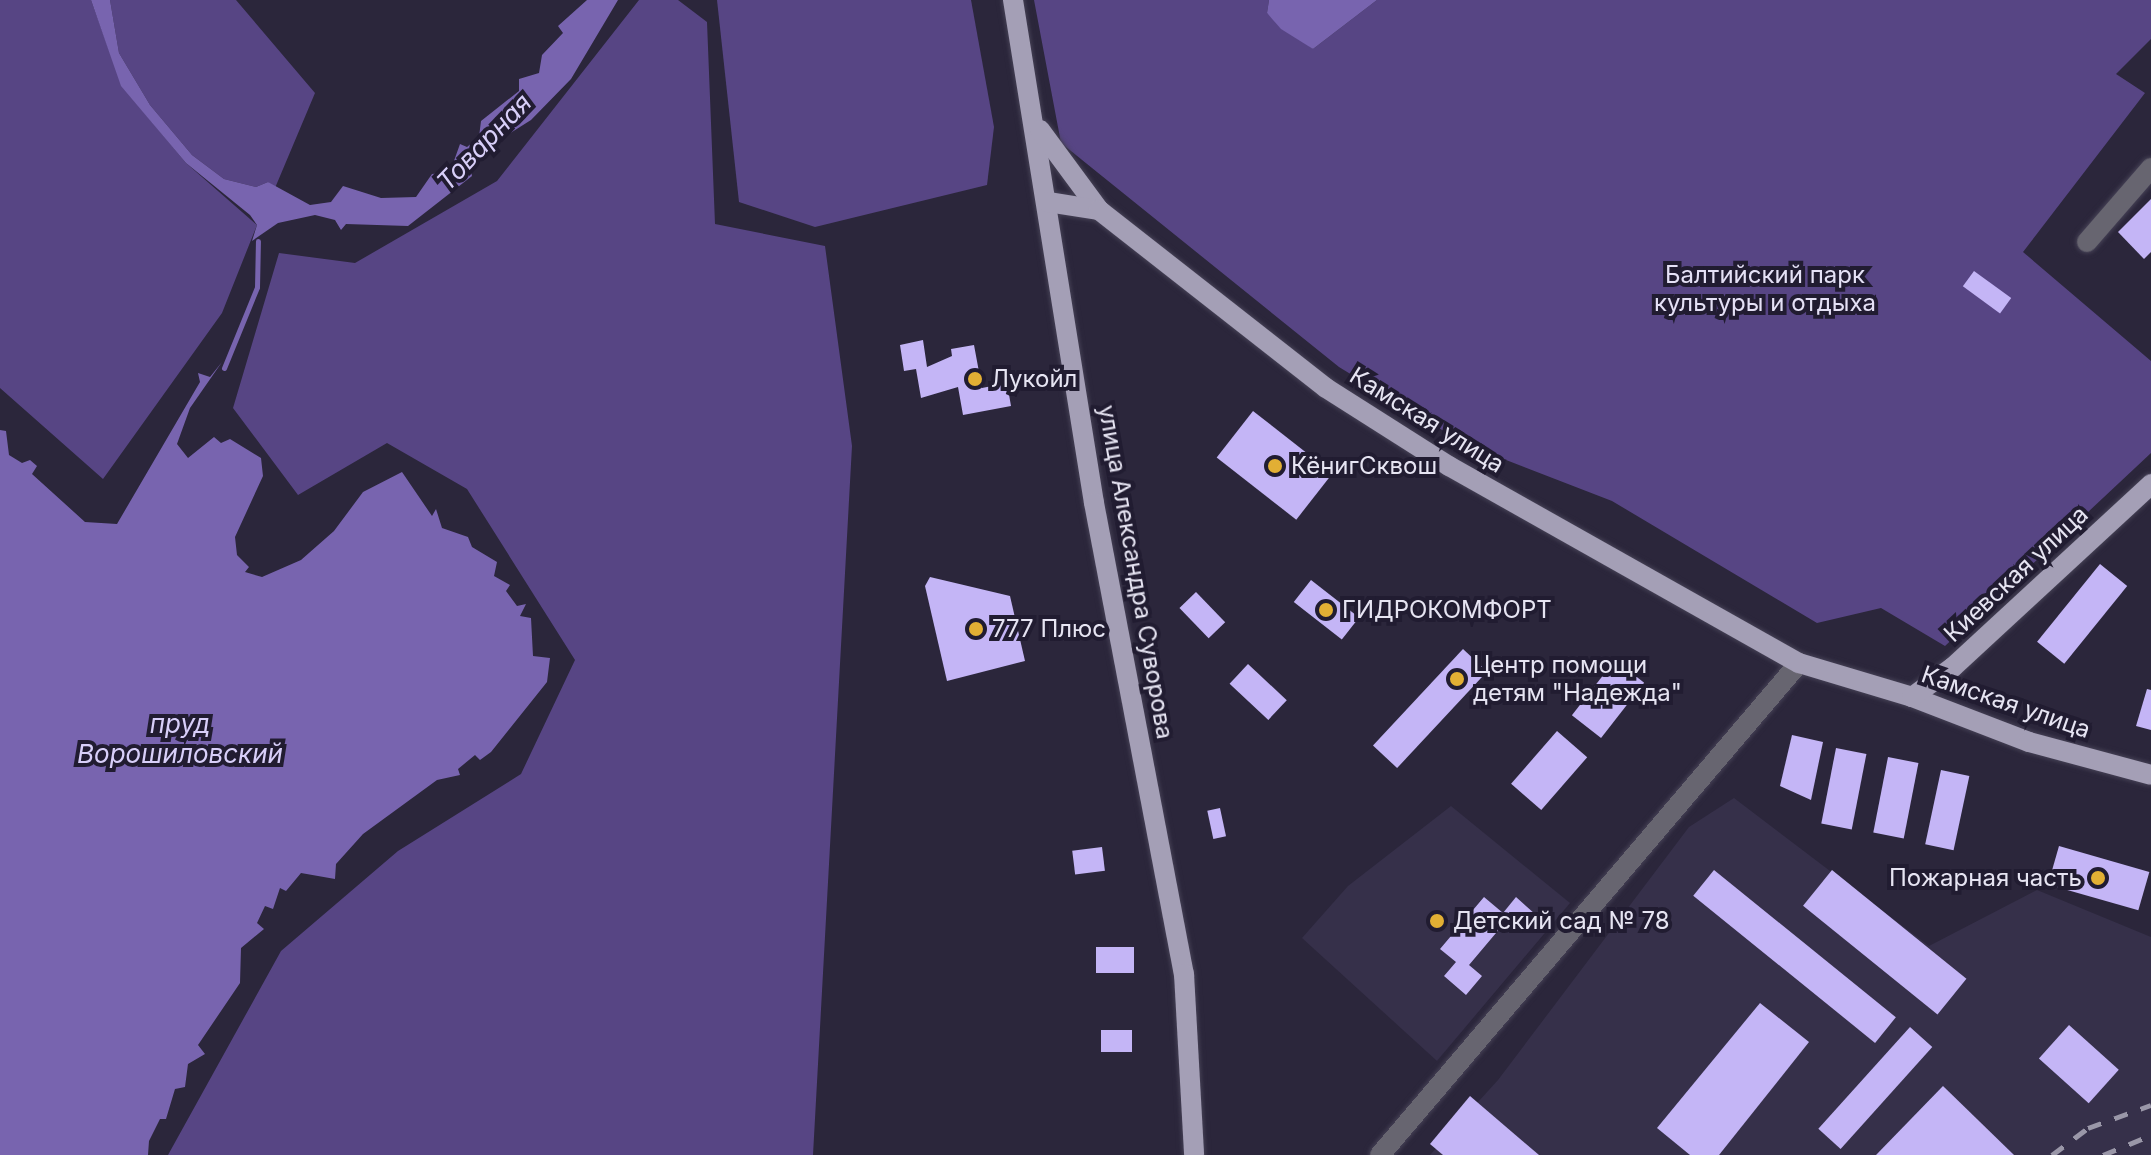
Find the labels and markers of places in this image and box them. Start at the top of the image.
place label: Лукойл [991,365,1077,393]
marker: Лукойл [966,370,984,388]
place label: КёнигСквош [1291,452,1437,480]
marker: КёнигСквош [1266,457,1284,475]
place label: ГИДРОКОМФОРТ [1342,596,1552,624]
marker: ГИДРОКОМФОРТ [1317,601,1335,619]
place label: 777 Плюс [992,615,1106,643]
marker: 777 Плюс [967,620,985,638]
place label: Центр помощи детям "Надежда" [1473,651,1682,707]
marker: Центр помощи детям "Надежда" [1448,670,1466,688]
place label: Пожарная часть [1889,864,2082,892]
marker: Пожарная часть [2089,869,2107,887]
place label: Детский сад № 78 [1453,907,1670,935]
marker: Детский сад № 78 [1428,912,1446,930]

